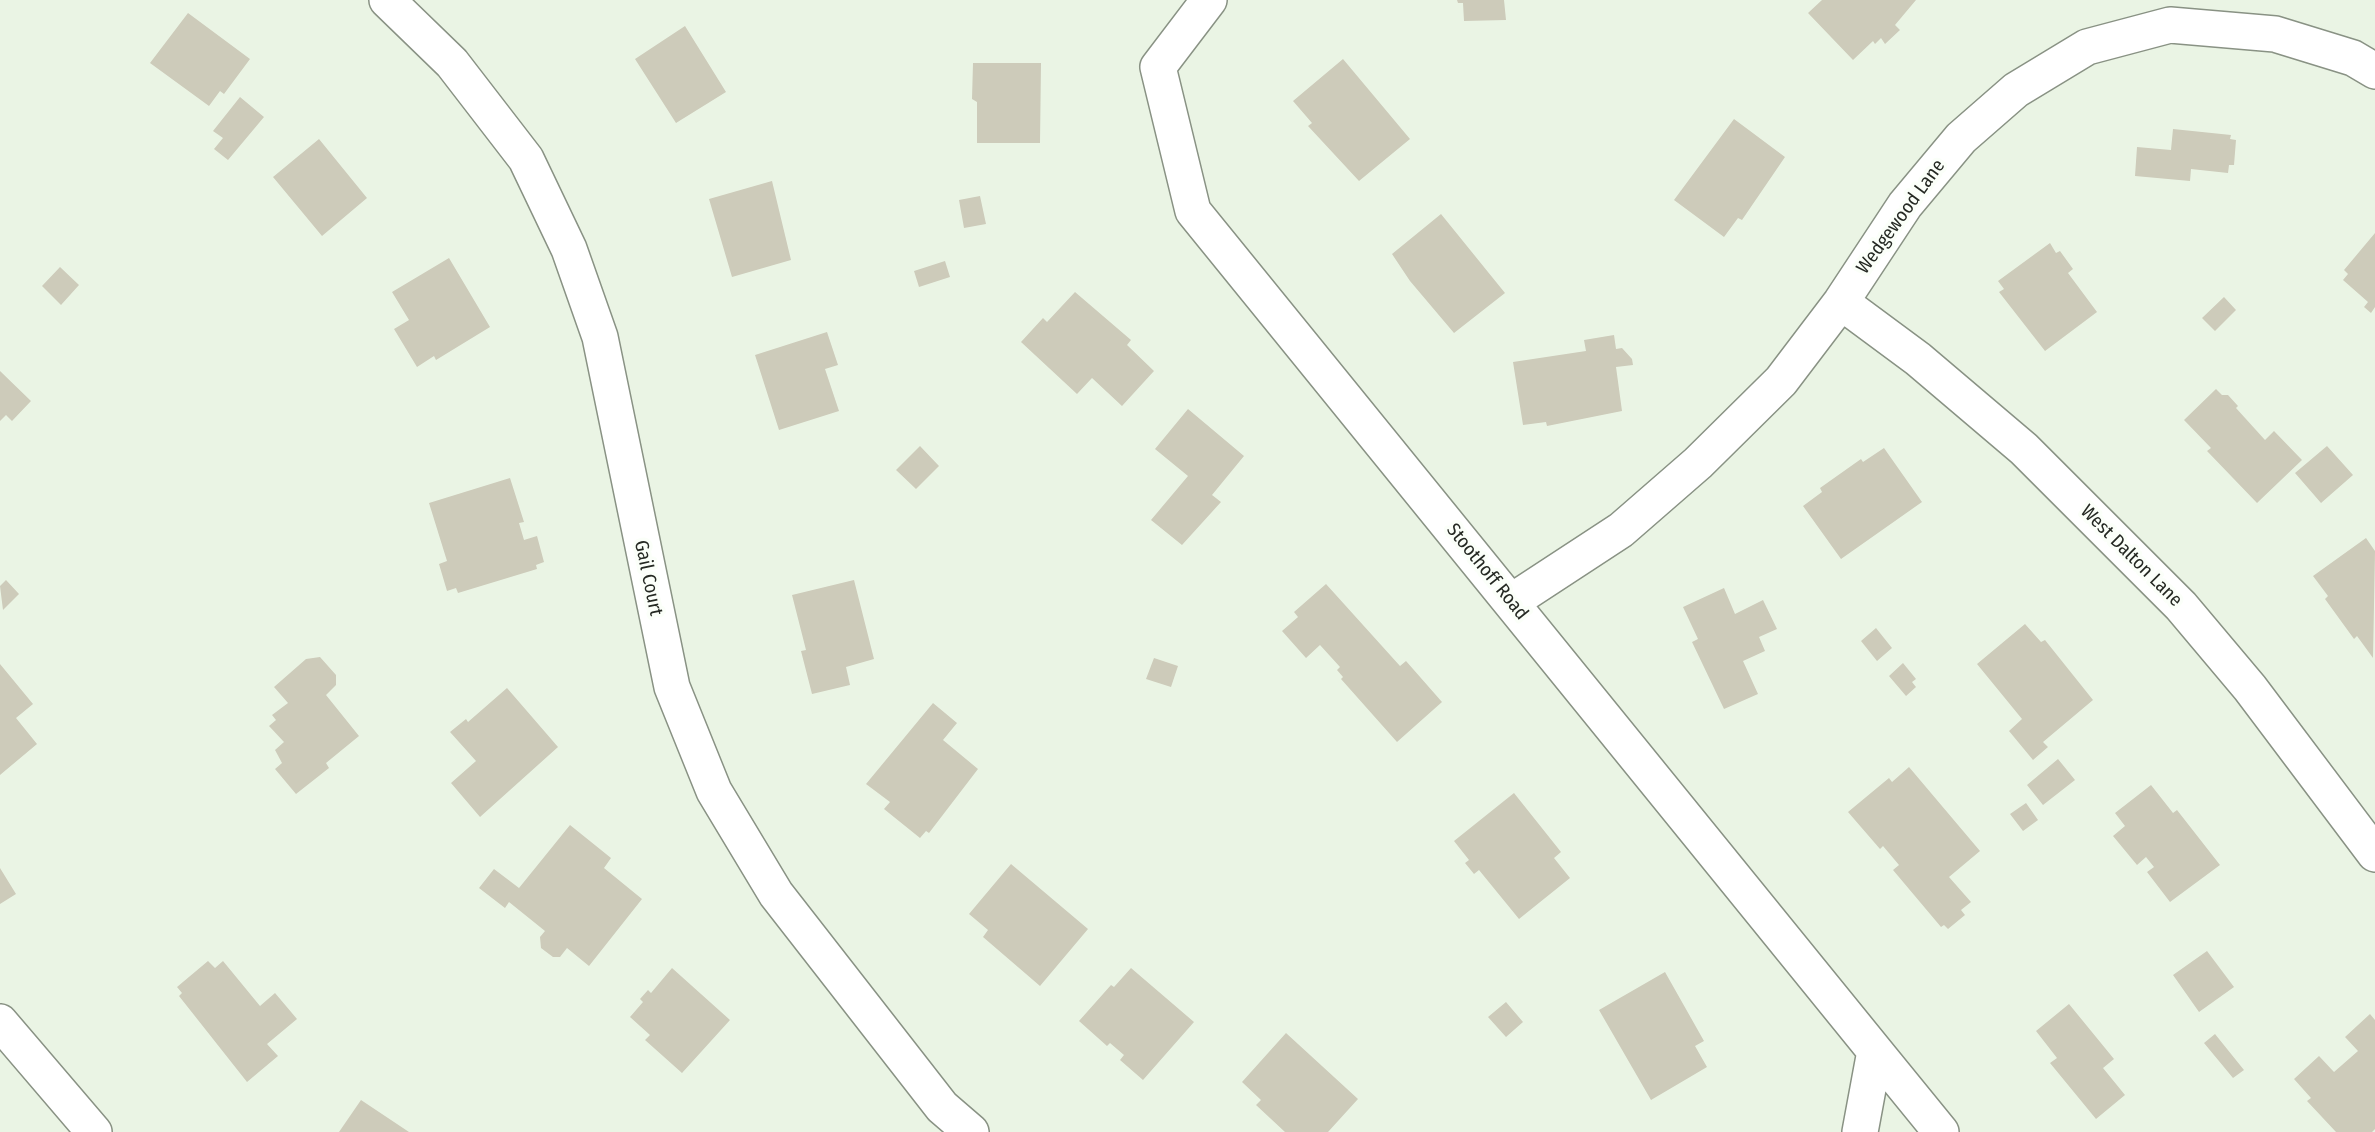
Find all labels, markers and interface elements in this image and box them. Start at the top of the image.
street label: Wedgewood Lane [1852,155,1950,279]
street label: West Dalton Lane [2075,500,2187,612]
street label: Stoothoff Road [1441,519,1533,625]
street label: Gail Court [629,538,667,618]

